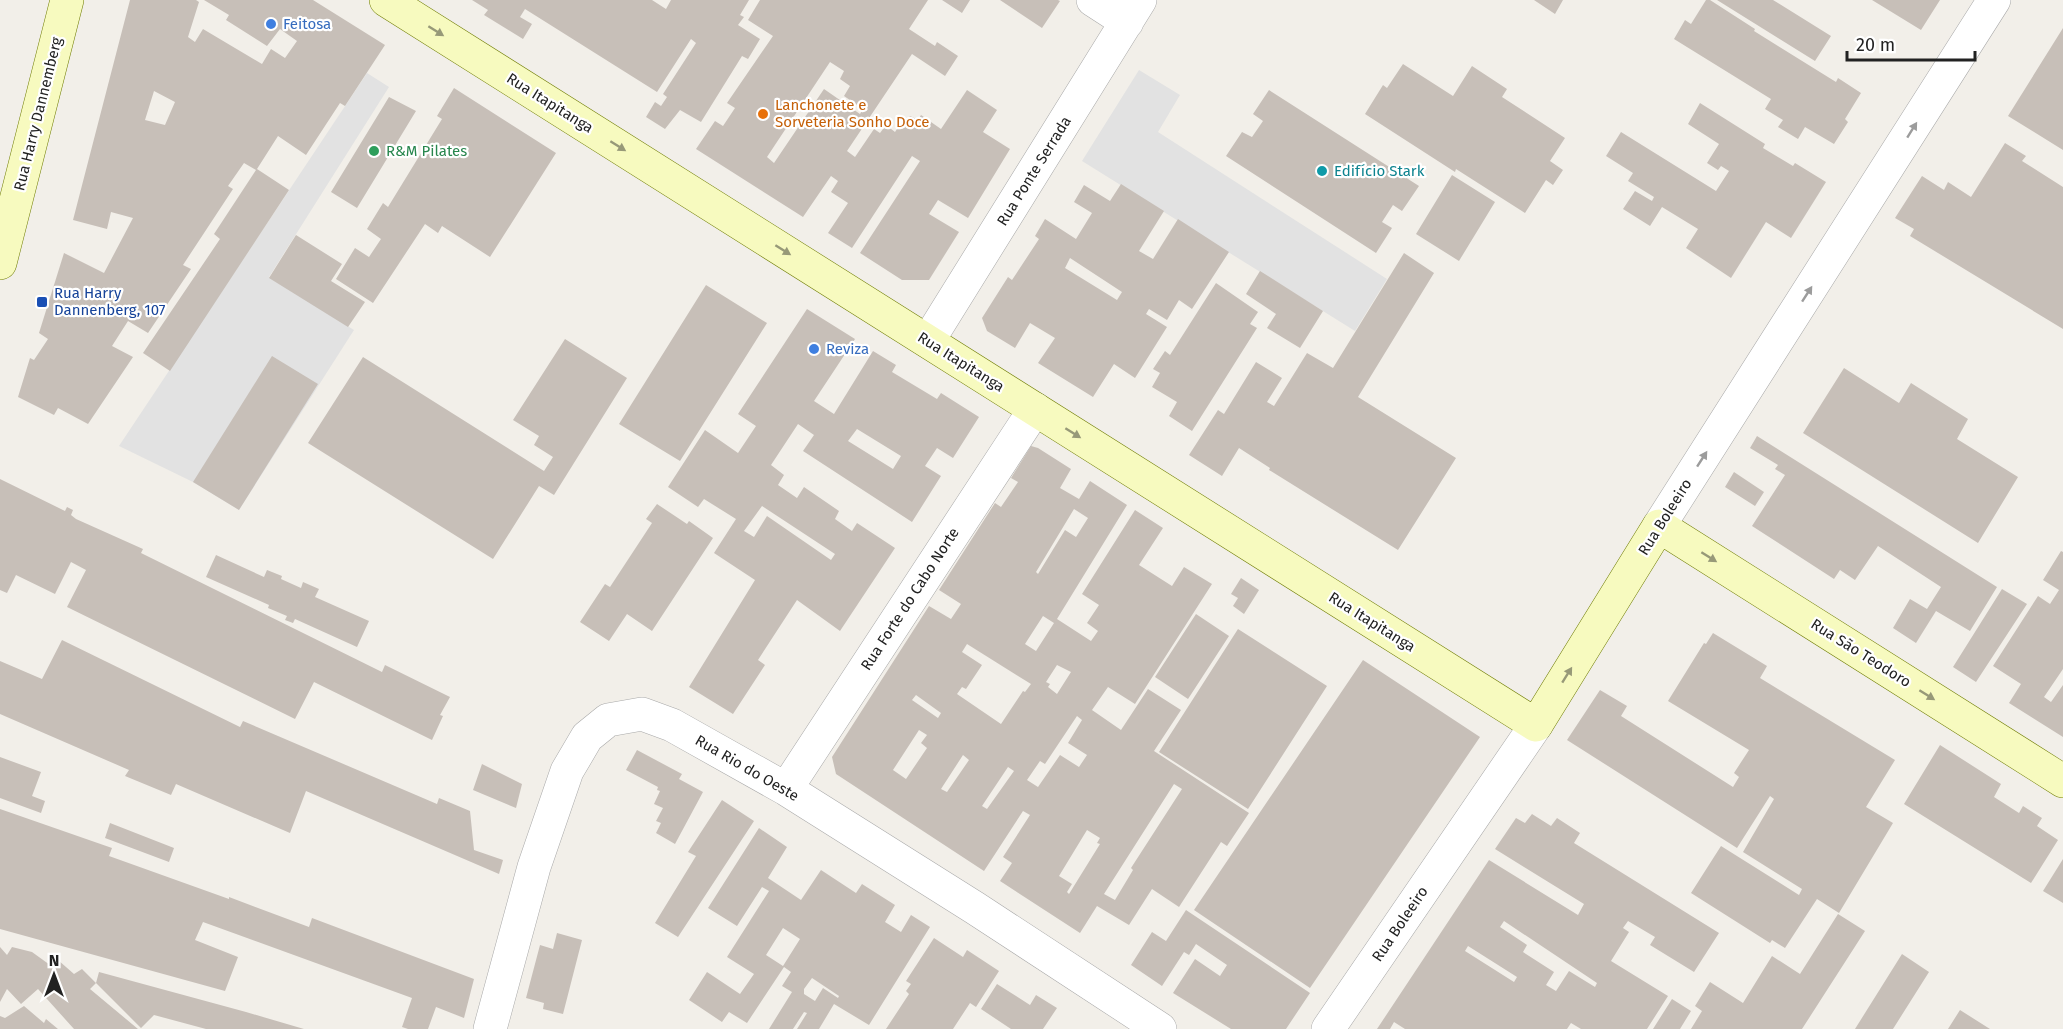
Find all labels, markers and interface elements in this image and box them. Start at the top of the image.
place label: Feitosa [283,15,331,33]
marker: Feitosa [264,17,278,31]
scale bar [1847,24,1974,62]
one-way arrow [428,26,444,37]
text: 20 m [1856,34,1895,56]
street label: Rua Harry Dannemberg [10,35,66,193]
street label: Rua Itapitanga [503,69,597,137]
place label: Lanchonete e Sorveteria Sonho Doce [775,96,929,131]
marker: Lanchonete e Sorveteria Sonho Doce [756,107,770,121]
street label: Rua Ponte Serrada [993,113,1075,229]
one-way arrow [1906,122,1917,138]
one-way arrow [610,141,627,152]
place label: R&M Pilates [386,142,467,160]
marker: R&M Pilates [367,144,381,158]
place label: Edifício Stark [1334,162,1425,180]
marker: Edifício Stark [1315,164,1329,178]
one-way arrow [775,245,792,256]
place label: Rua Harry Dannenberg, 107 [54,284,166,319]
one-way arrow [1801,286,1812,302]
marker: Rua Harry Dannenberg, 107 [35,295,49,309]
street label: Rua Itapitanga [914,328,1008,396]
place label: Reviza [826,340,869,358]
marker: Reviza [807,342,821,356]
one-way arrow [1065,427,1081,438]
one-way arrow [1696,451,1708,467]
street label: Rua Boleeiro [1634,475,1696,559]
street label: Rua Forte do Cabo Norte [857,524,963,674]
one-way arrow [1701,551,1717,562]
street label: Rua Itapitanga [1325,588,1419,656]
street label: Rua São Teodoro [1808,615,1914,691]
one-way arrow [1561,667,1572,683]
one-way arrow [1919,689,1935,700]
street label: Rua Rio do Oeste [692,731,802,805]
street label: Rua Boleeiro [1368,883,1432,965]
north arrow [24,945,84,1005]
text: N [49,951,59,970]

